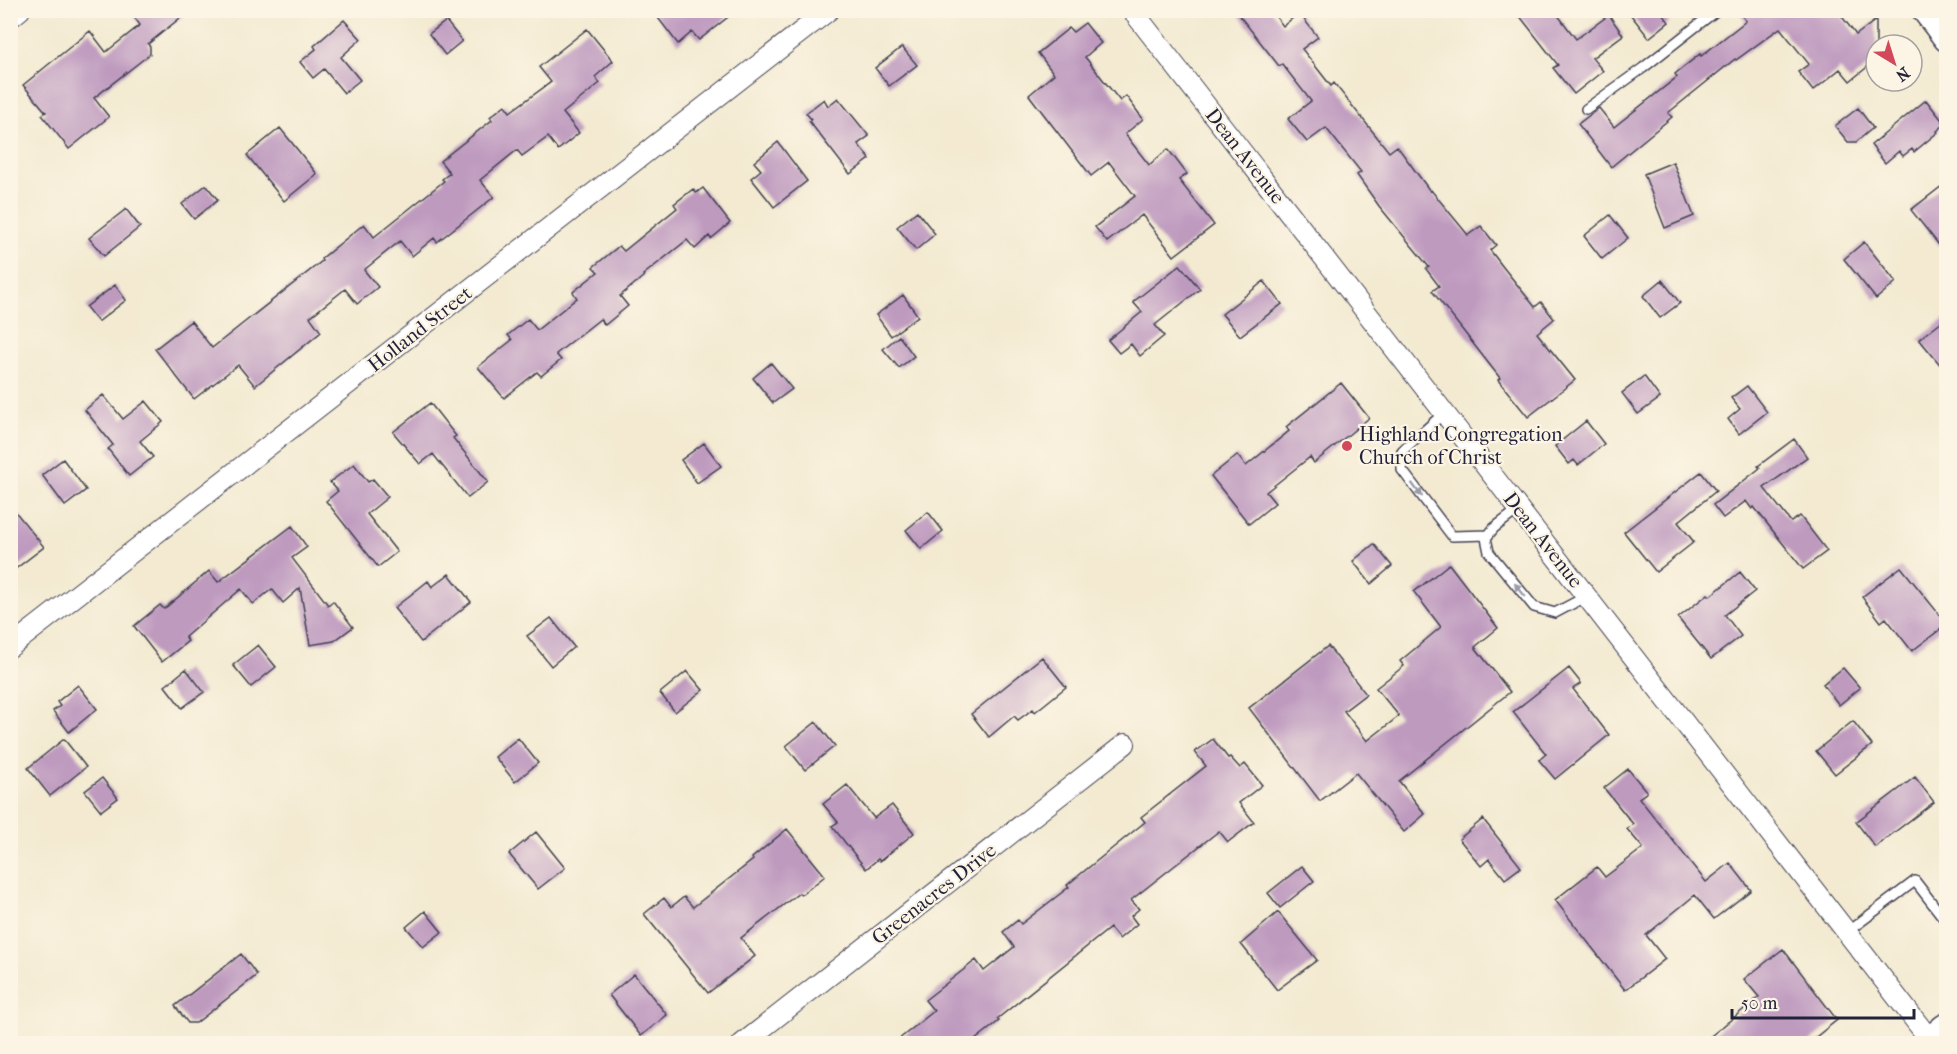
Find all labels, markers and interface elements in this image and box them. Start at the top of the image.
north arrow [1864,33,1924,93]
text: N [1892,63,1914,86]
street label: Dean Avenue [1201,104,1289,208]
street label: Holland Street [364,281,476,377]
place label: Highland Congregation Church of Christ [1359,423,1563,469]
marker: Highland Congregation Church of Christ [1340,439,1354,453]
one-way arrow [1411,481,1423,497]
street label: Dean Avenue [1499,488,1587,592]
one-way arrow [1514,583,1527,598]
street label: Greenacres Drive [867,838,1001,949]
scale bar [1732,982,1914,1020]
text: 50 m [1741,993,1778,1014]

